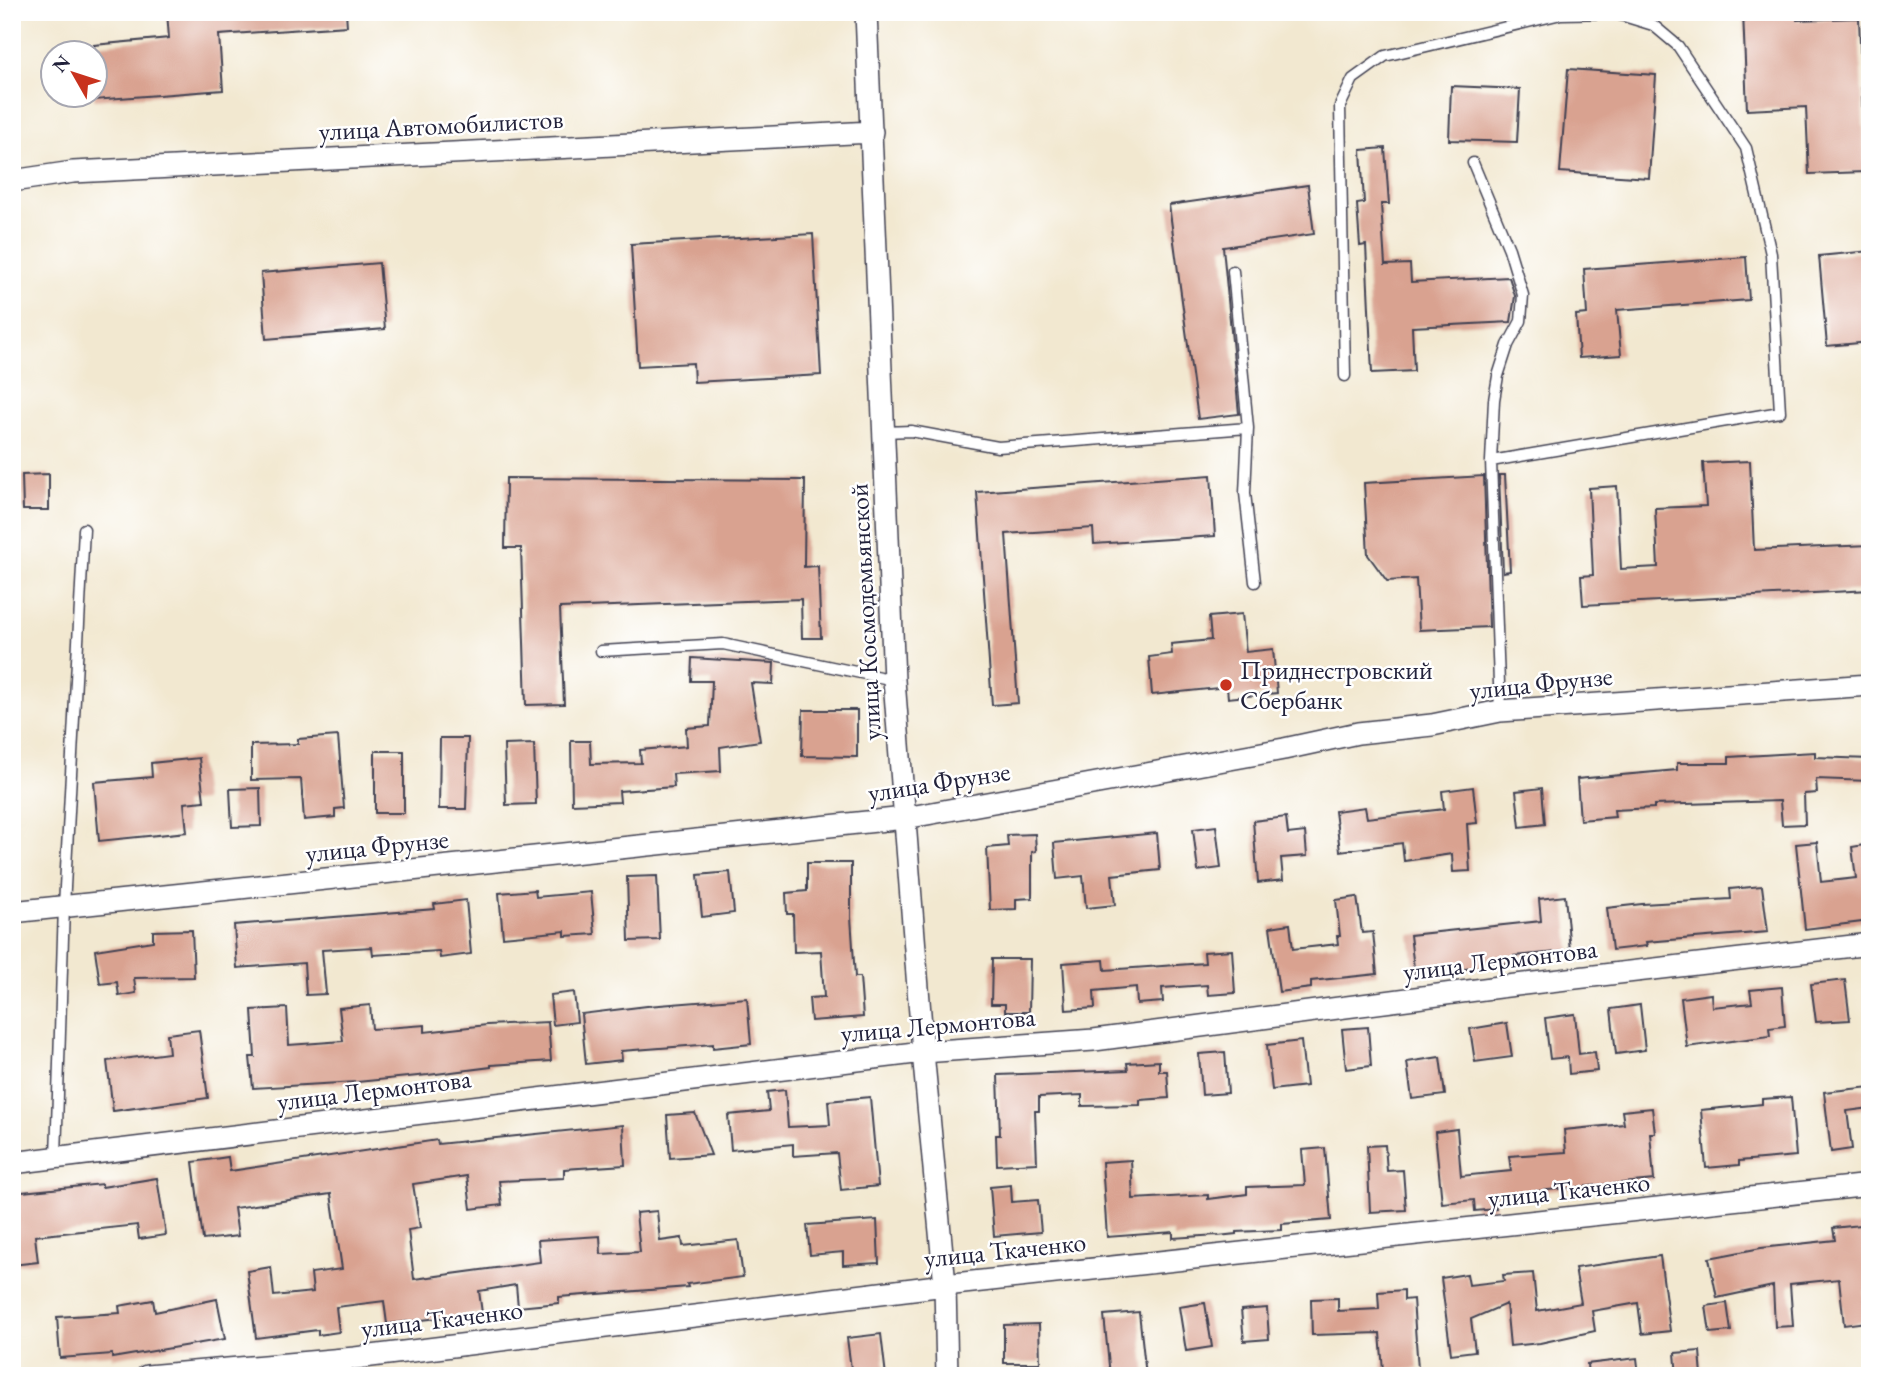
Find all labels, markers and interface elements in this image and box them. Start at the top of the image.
north arrow [38,38,108,108]
text: N [47,49,76,77]
street label: улица Автомобилистов [318,102,564,148]
street label: улица Космодемьянской [841,482,889,741]
place label: Приднестровский Сбербанк [1240,653,1433,717]
street label: улица Фрунзе [1468,659,1614,707]
marker: Приднестровский Сбербанк [1218,677,1234,693]
street label: улица Фрунзе [865,754,1013,810]
street label: улица Фрунзе [304,822,450,870]
street label: улица Лермонтова [1401,931,1600,989]
street label: улица Лермонтова [839,999,1037,1050]
street label: улица Лермонтова [275,1061,474,1119]
street label: улица Ткаченко [1486,1165,1652,1215]
street label: улица Ткаченко [922,1225,1088,1275]
street label: улица Ткаченко [359,1292,525,1346]

